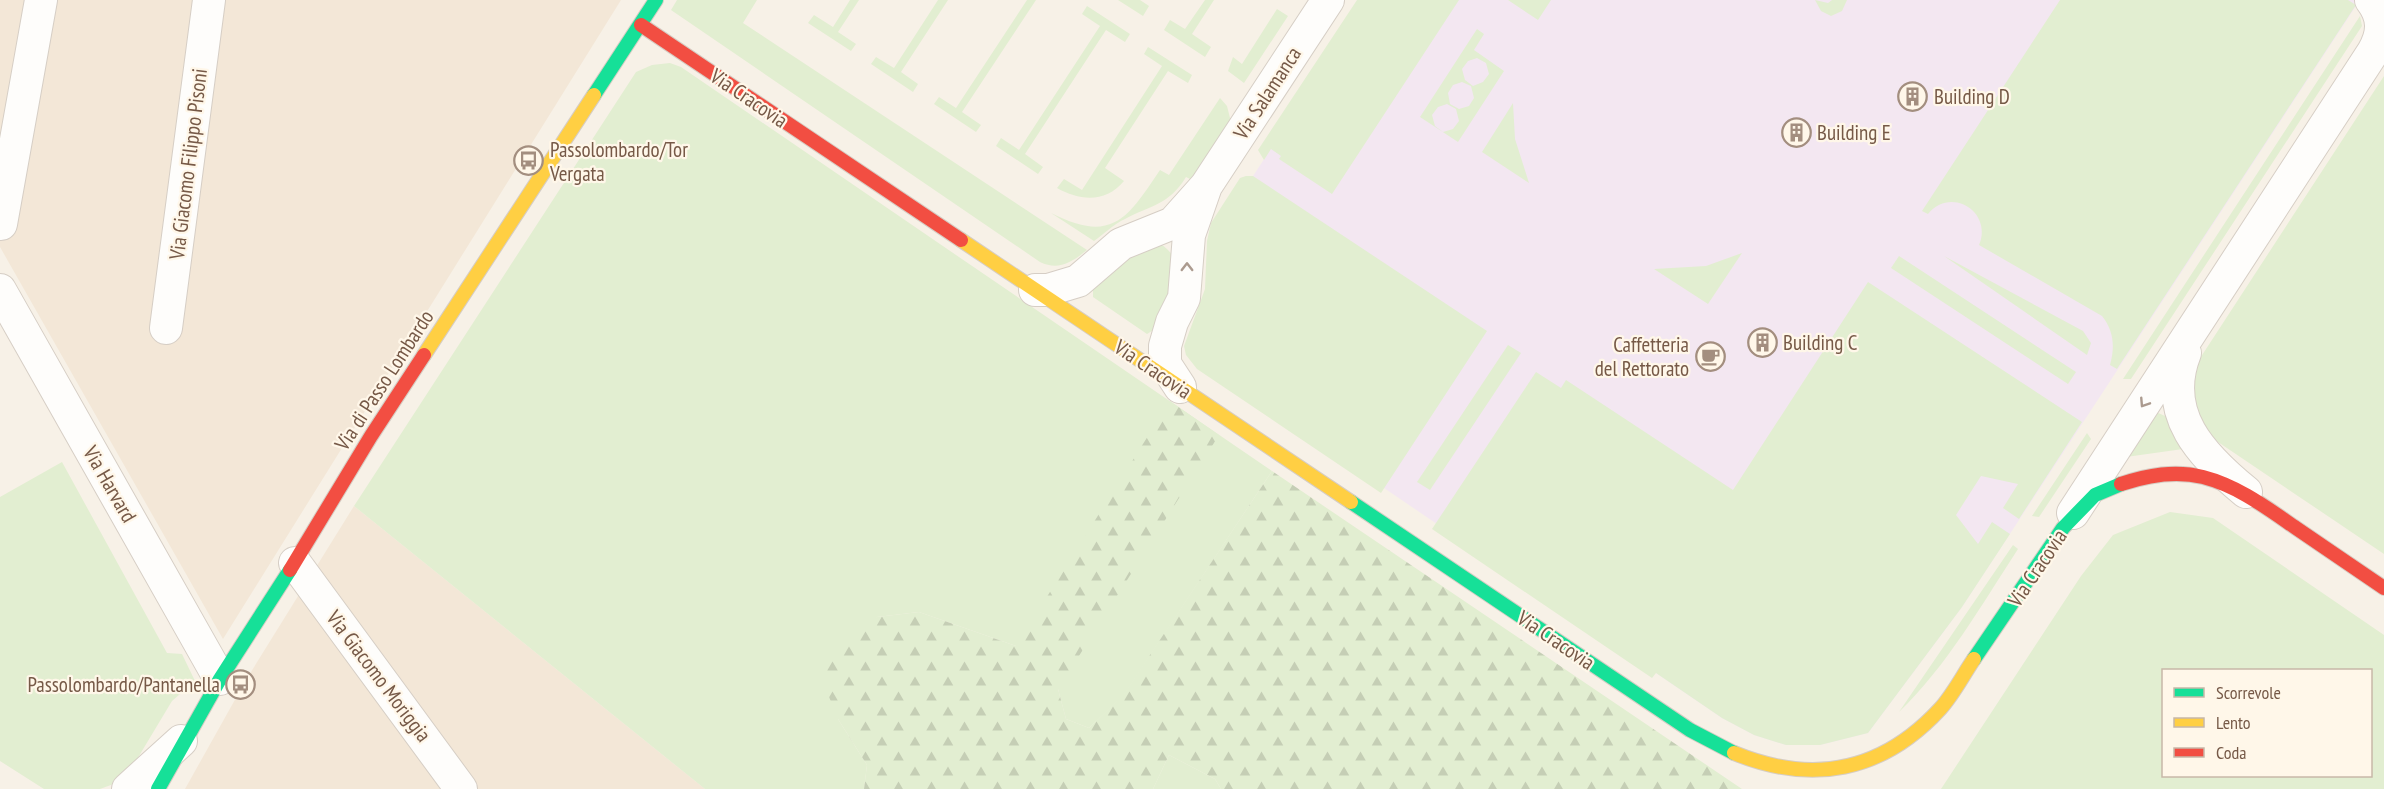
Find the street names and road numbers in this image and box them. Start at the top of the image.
street label: Via Salamanca [1227,42,1307,145]
street label: Via Cracovia [704,62,793,134]
street label: Via Giacomo Filippo Pisoni [163,67,213,262]
street label: Via di Passo Lombardo [328,305,440,456]
street label: Via Cracovia [1108,333,1197,405]
street label: Via Harvard [77,440,143,527]
street label: Via Cracovia [2001,524,2073,613]
street label: Via Giacomo Moriggia [320,604,437,747]
street label: Via Cracovia [1511,604,1600,676]

